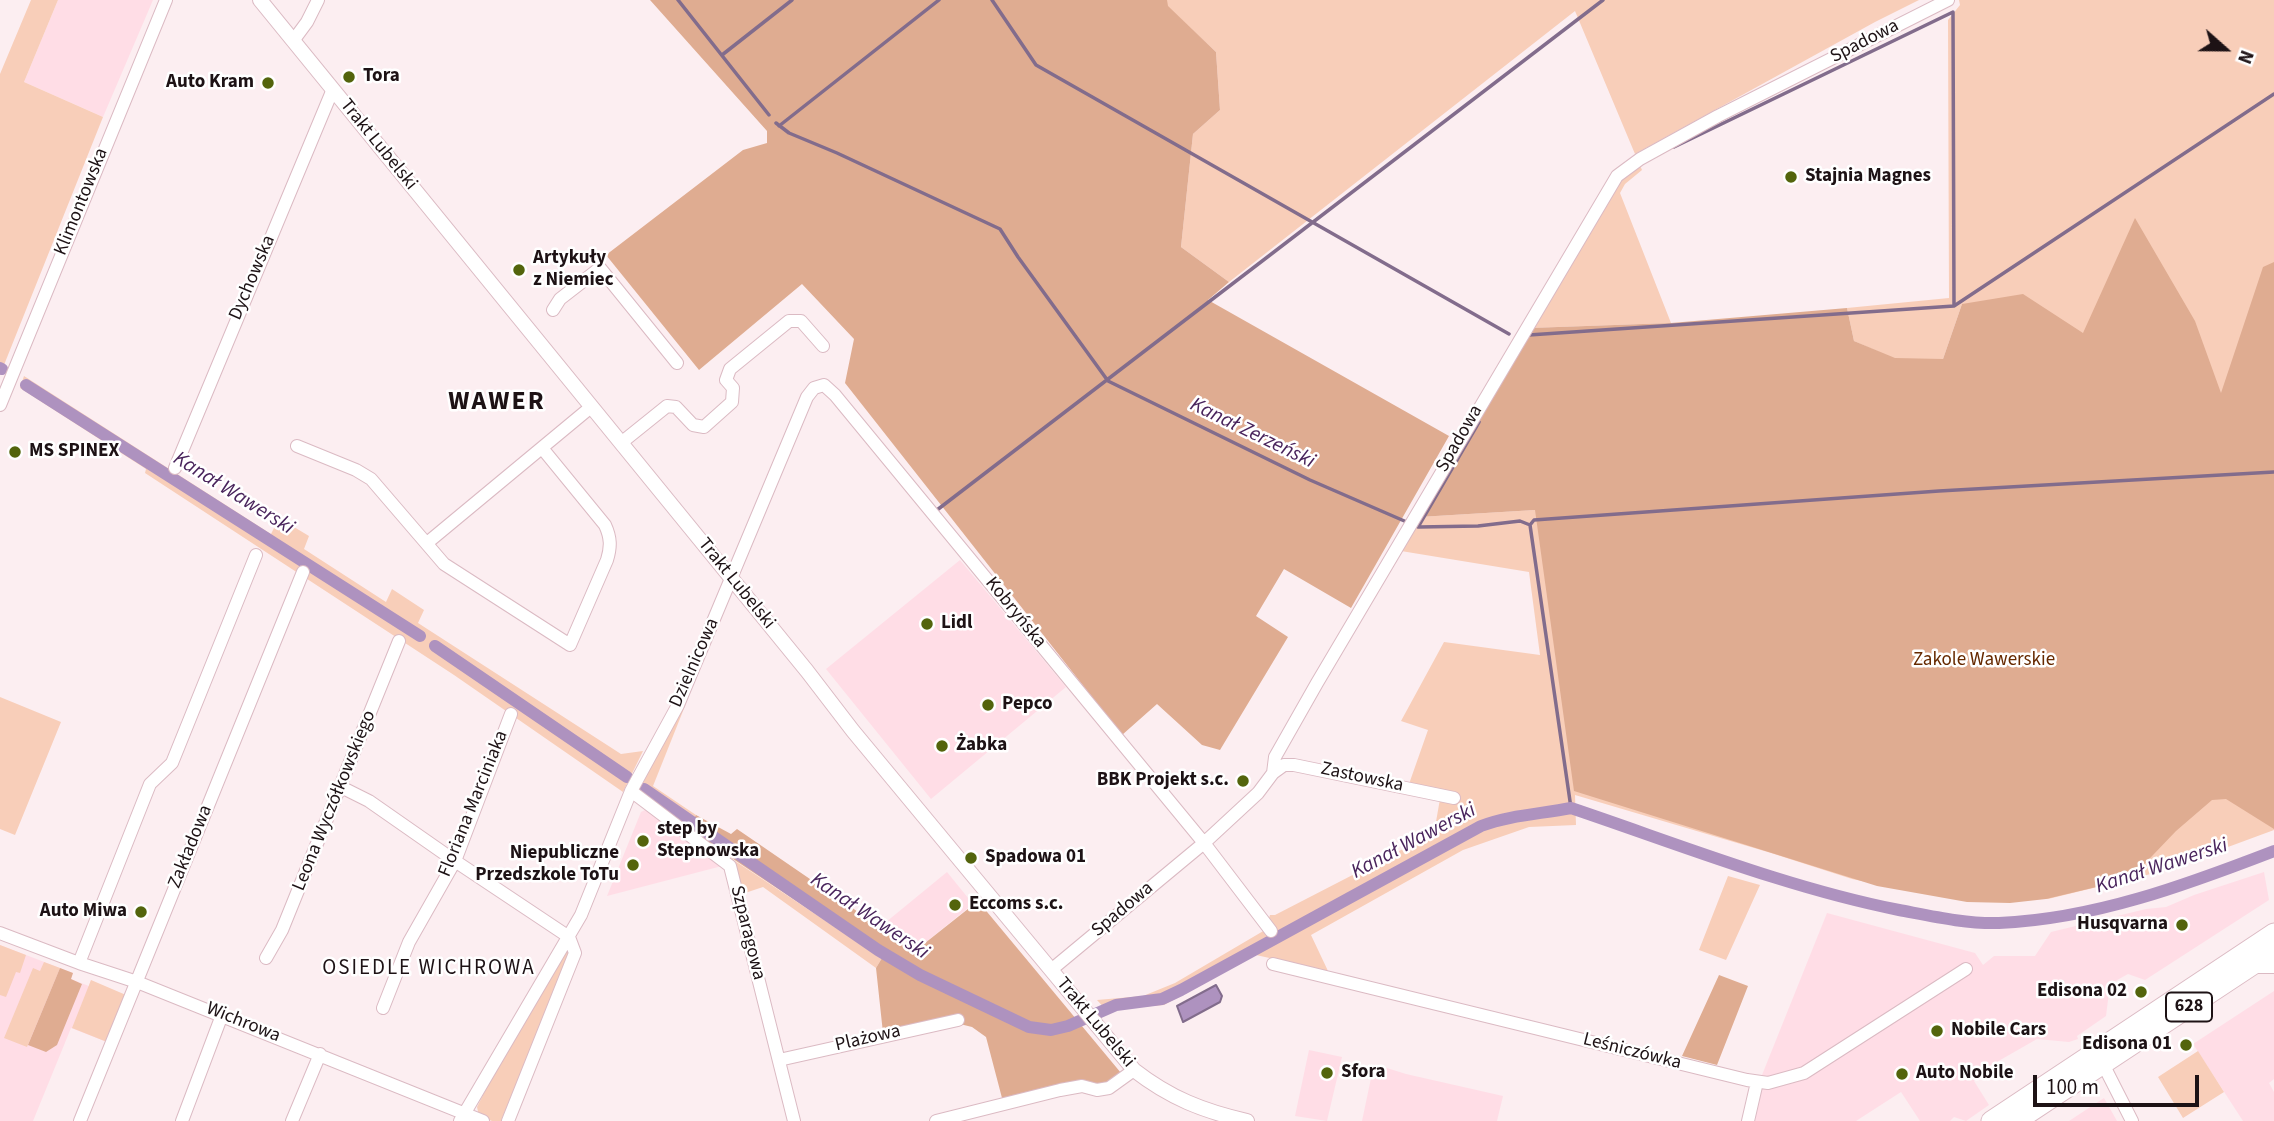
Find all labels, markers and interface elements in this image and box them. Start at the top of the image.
north arrow [2190,14,2260,84]
street label: Spadowa [1827,15,1903,69]
text: N [2230,46,2260,67]
place label: Tora [363,66,400,88]
marker: Tora [341,69,357,85]
place label: Auto Kram [166,72,254,94]
marker: Auto Kram [260,75,276,91]
street label: Trakt Lubelski [334,95,422,195]
street label: Klimontowska [50,145,114,259]
place label: Stajnia Magnes [1805,166,1931,188]
marker: Stajnia Magnes [1783,169,1799,185]
street label: Dychowska [225,232,281,324]
place label: Artykuły z Niemiec [533,248,614,292]
marker: Artykuły z Niemiec [511,262,527,278]
district label: WAWER [449,387,545,419]
water label: Kanał Zerzeński [1186,393,1318,475]
street label: Spadowa [1432,401,1488,477]
place label: MS SPINEX [29,441,119,463]
marker: MS SPINEX [7,444,23,460]
water label: Kanał Wawerski [168,447,298,541]
street label: Trakt Lubelski [692,534,780,634]
street label: Kobryńska [979,573,1051,653]
place label: Lidl [941,613,972,635]
street label: Dzielnicowa [665,615,725,711]
marker: Lidl [919,616,935,632]
park label: Zakole Wawerskie [1913,650,2055,672]
place label: Pepco [1002,694,1053,716]
marker: Pepco [980,697,996,713]
street label: Leona Wyczółkowskiego [288,707,382,895]
street label: Floriana Marciniaka [434,728,514,880]
place label: Żabka [956,735,1007,757]
marker: Żabka [934,738,950,754]
street label: Zastowska [1319,758,1405,798]
place label: BBK Projekt s.c. [1097,770,1229,792]
marker: BBK Projekt s.c. [1235,773,1251,789]
water label: Kanał Wawerski [1347,799,1481,885]
street label: Zakładowa [164,802,218,892]
place label: step by Stepnowska [657,819,759,863]
marker: step by Stepnowska [635,833,651,849]
water label: Kanał Wawerski [2093,834,2231,900]
place label: Niepubliczne Przedszkole ToTu [475,843,619,887]
place label: Spadowa 01 [985,847,1086,869]
marker: Spadowa 01 [963,850,979,866]
marker: Niepubliczne Przedszkole ToTu [625,857,641,873]
water label: Kanał Wawerski [805,868,933,966]
street label: Spadowa [1087,878,1159,942]
street label: Szparagowa [724,883,770,983]
place label: Eccoms s.c. [969,894,1064,916]
marker: Eccoms s.c. [947,897,963,913]
place label: Auto Miwa [40,901,127,923]
marker: Auto Miwa [133,904,149,920]
place label: Husqvarna [2077,914,2168,936]
marker: Husqvarna [2174,917,2190,933]
district label: OSIEDLE WICHROWA [324,956,534,982]
street label: Trakt Lubelski [1051,973,1139,1073]
place label: Edisona 02 [2037,981,2127,1003]
marker: Edisona 02 [2133,984,2149,1000]
road number: 628 [2166,992,2212,1022]
street label: Wichrowa [202,998,284,1048]
street label: Plażowa [833,1020,903,1058]
place label: Nobile Cars [1951,1020,2046,1042]
marker: Nobile Cars [1929,1023,1945,1039]
street label: Leśniczówka [1580,1029,1684,1075]
place label: Edisona 01 [2082,1034,2172,1056]
marker: Edisona 01 [2178,1037,2194,1053]
place label: Sfora [1341,1062,1385,1084]
scale bar [2036,1062,2202,1106]
place label: Auto Nobile [1916,1063,2014,1085]
marker: Sfora [1319,1065,1335,1081]
marker: Auto Nobile [1894,1066,1910,1082]
text: 100 m [2046,1072,2099,1102]

